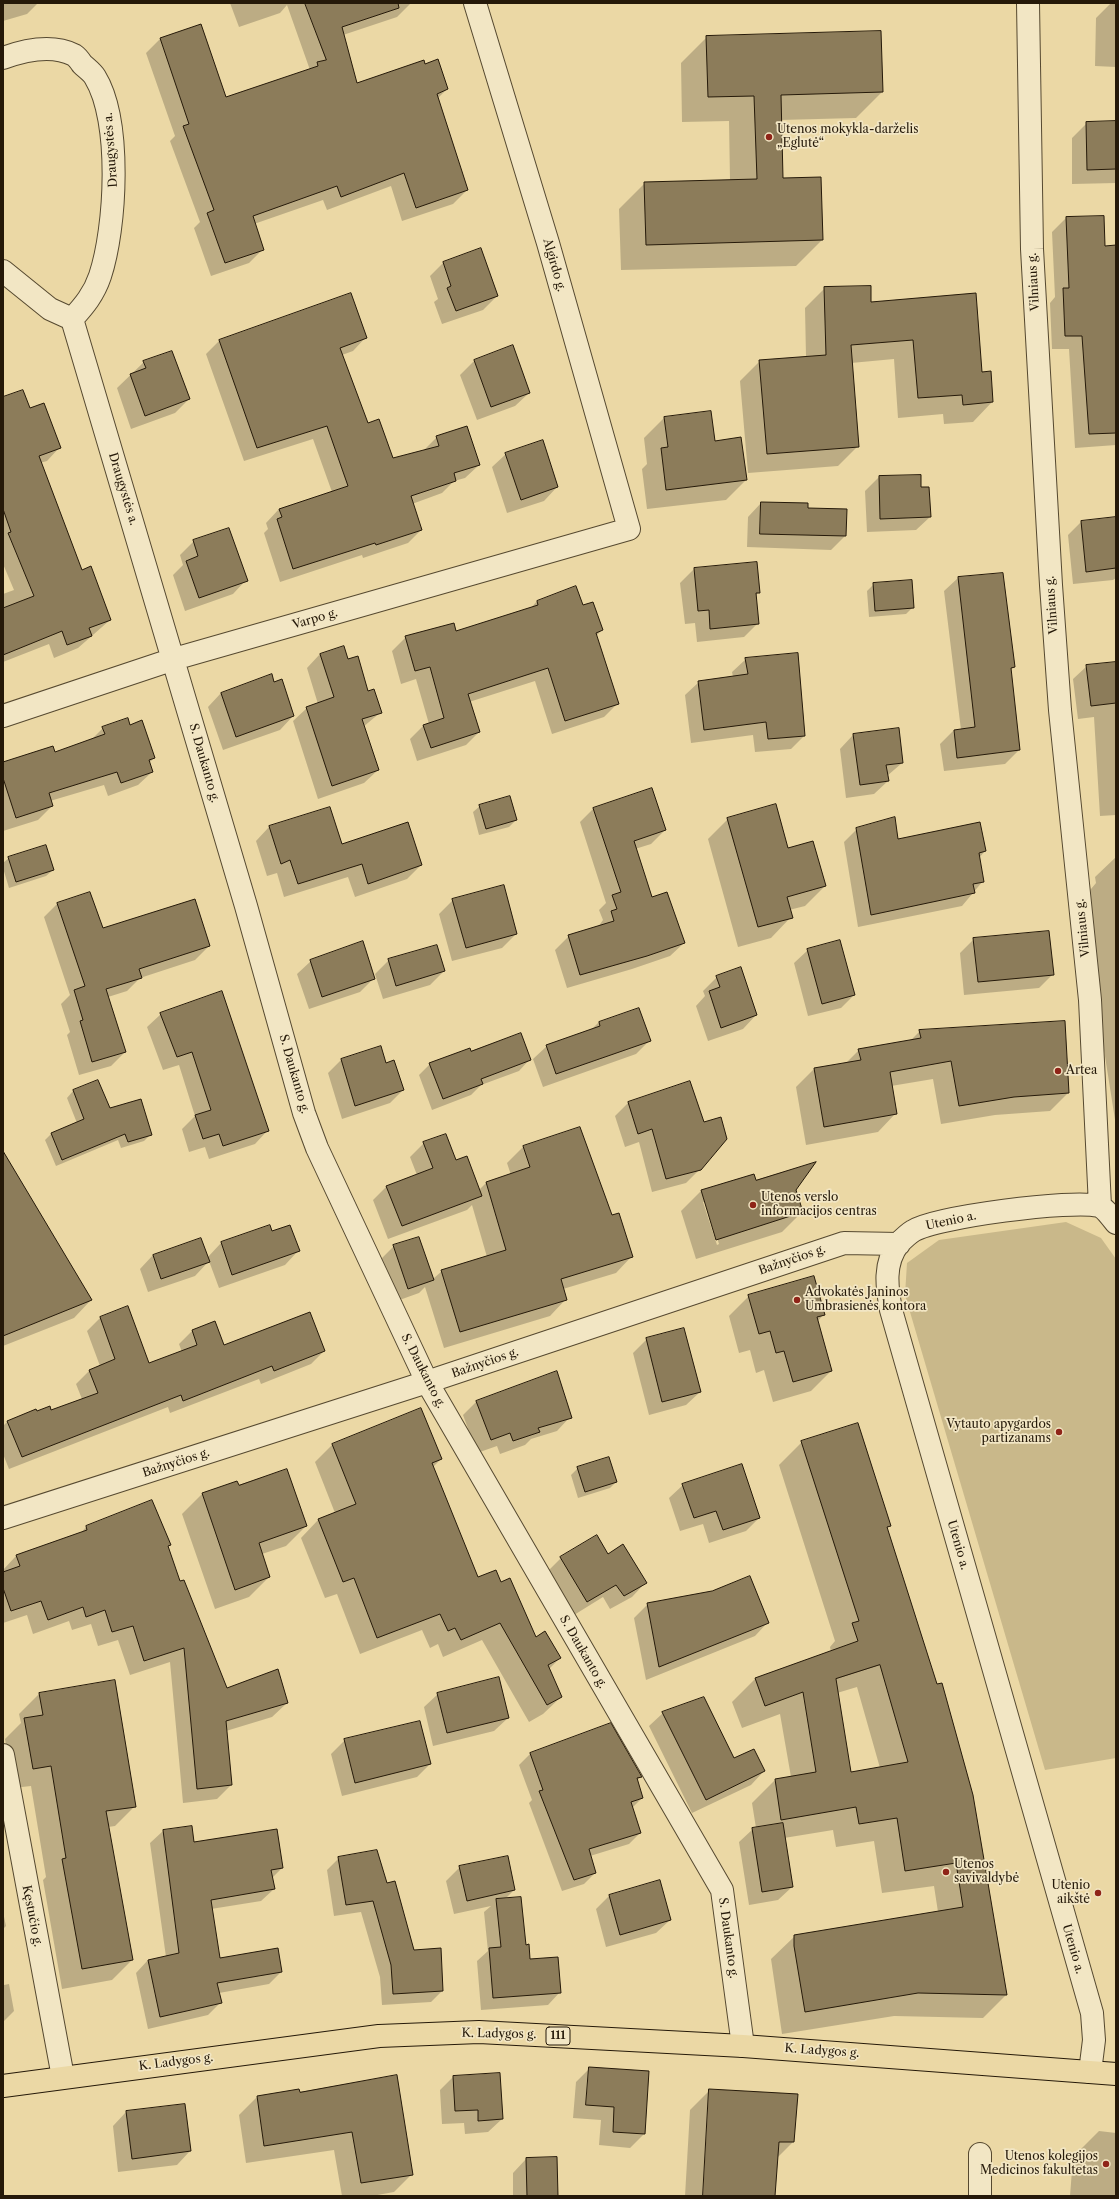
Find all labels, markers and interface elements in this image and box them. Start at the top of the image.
street label: Draugystės a. [101,112,121,188]
place label: Utenos mokykla-darželis „Eglutė“ [777,123,918,151]
marker: Utenos mokykla-darželis „Eglutė“ [764,132,774,142]
street label: Algirdo g. [540,237,568,293]
street label: Vilniaus g. [1025,252,1043,312]
street label: Draugystės a. [105,451,141,527]
street label: Vilniaus g. [1043,575,1061,635]
street label: Varpo g. [291,606,339,632]
street label: S. Daukanto g. [186,722,222,804]
street label: Vilniaus g. [1073,898,1093,958]
street label: S. Daukanto g. [276,1033,312,1115]
place label: Artea [1066,1064,1097,1078]
marker: Artea [1053,1066,1063,1076]
place label: Utenos verslo informacijos centras [761,1191,877,1219]
marker: Utenos verslo informacijos centras [748,1200,758,1210]
street label: Utenio a. [925,1209,977,1233]
street label: Bažnyčios g. [757,1242,827,1278]
place label: Advokatės Janinos Umbrasienės kontora [805,1286,926,1314]
marker: Advokatės Janinos Umbrasienės kontora [792,1295,802,1305]
street label: S. Daukanto g. [398,1331,448,1411]
street label: Bažnyčios g. [450,1345,520,1381]
place label: Vytauto apygardos partizanams [946,1418,1051,1446]
marker: Vytauto apygardos partizanams [1054,1427,1064,1437]
street label: Bažnyčios g. [141,1445,211,1481]
street label: Utenio a. [944,1518,972,1572]
street label: S. Daukanto g. [556,1613,610,1691]
place label: Utenos savivaldybė [954,1858,1019,1886]
marker: Utenos savivaldybė [941,1867,951,1877]
place label: Utenio aikštė [1052,1879,1090,1907]
street label: Kęstučio g. [19,1884,45,1948]
marker: Utenio aikštė [1093,1888,1103,1898]
street label: S. Daukanto g. [715,1897,741,1979]
street label: Utenio a. [1059,1922,1087,1976]
street label: K. Ladygos g. [461,2026,537,2042]
road number: 111 [546,2027,570,2045]
street label: K. Ladygos g. [784,2041,860,2061]
street label: K. Ladygos g. [138,2050,214,2074]
place label: Utenos kolegijos Medicinos fakultetas [980,2150,1098,2178]
marker: Utenos kolegijos Medicinos fakultetas [1101,2159,1111,2169]

